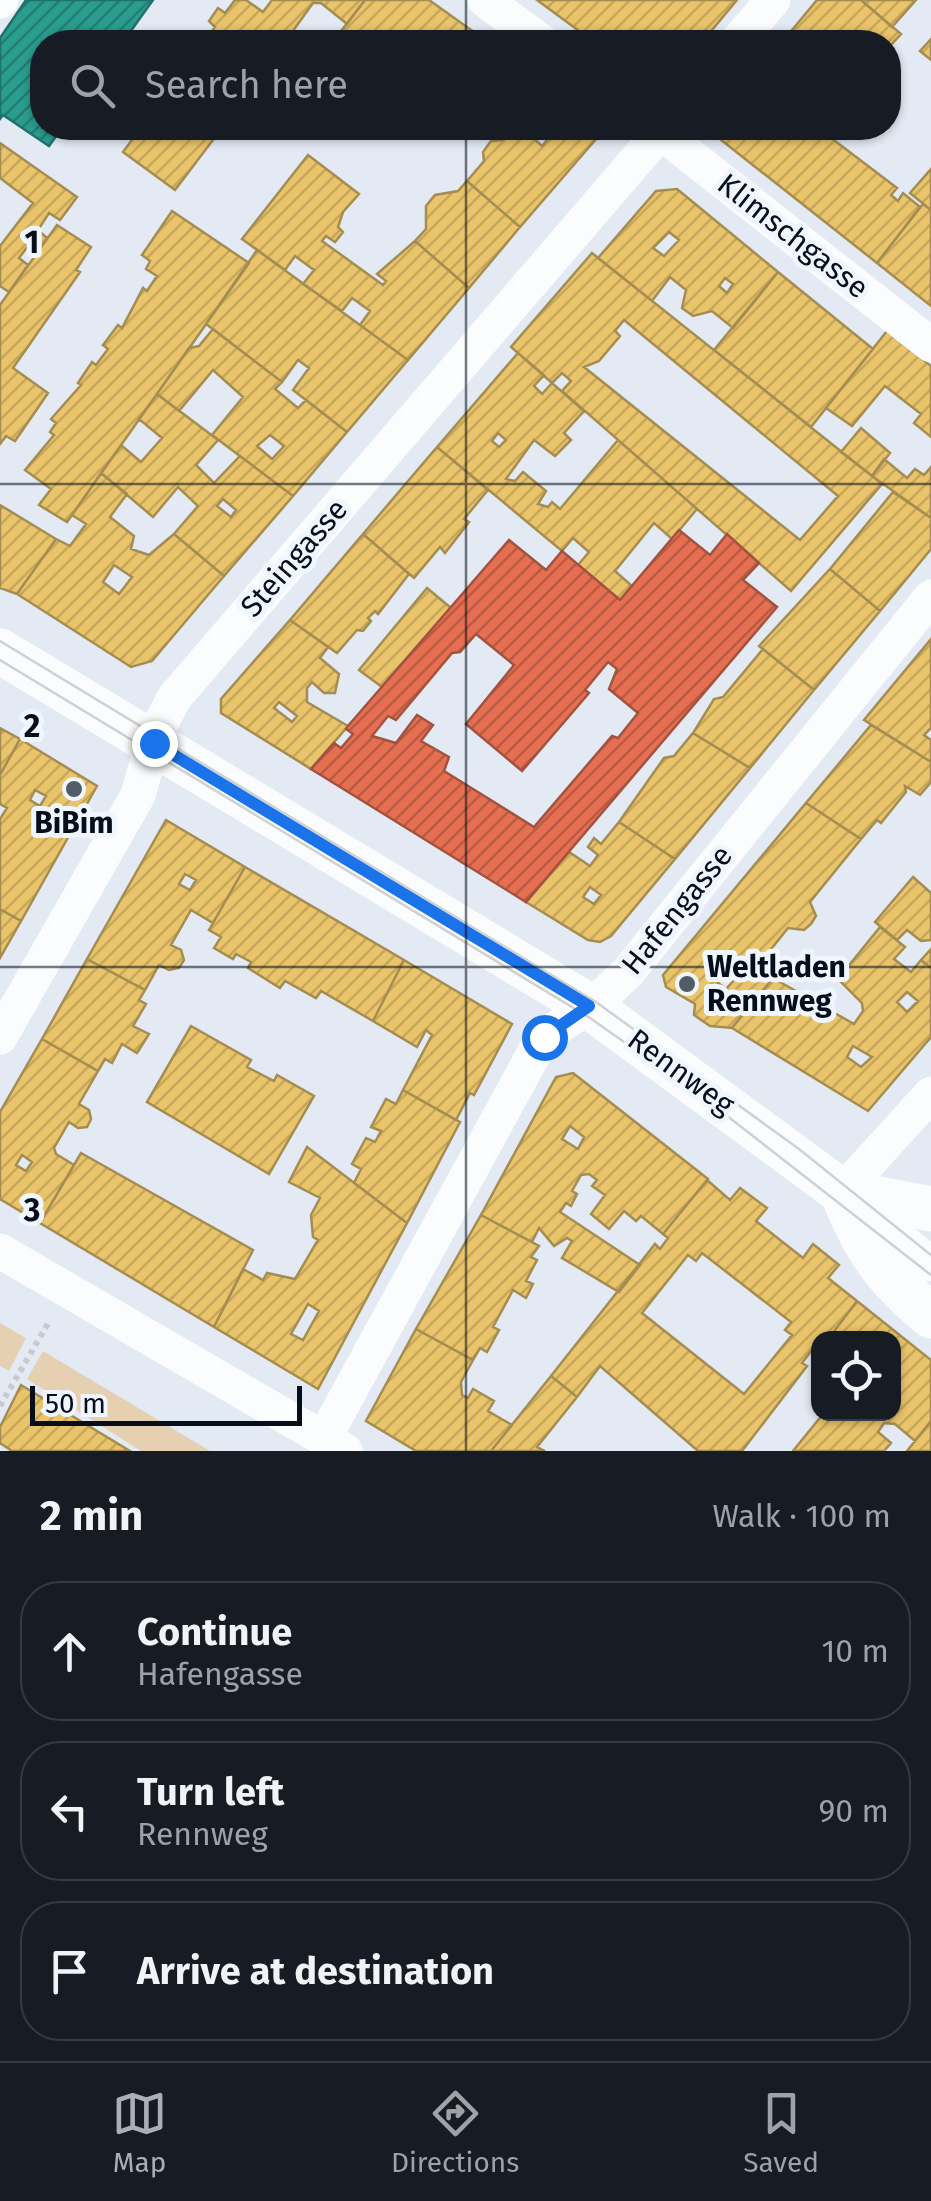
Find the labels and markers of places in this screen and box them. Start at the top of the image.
marker: BiBim [63,778,85,800]
place label: BiBim [34,805,114,841]
place label: Weltladen Rennweg [707,949,846,1019]
marker: Weltladen Rennweg [676,973,698,995]

